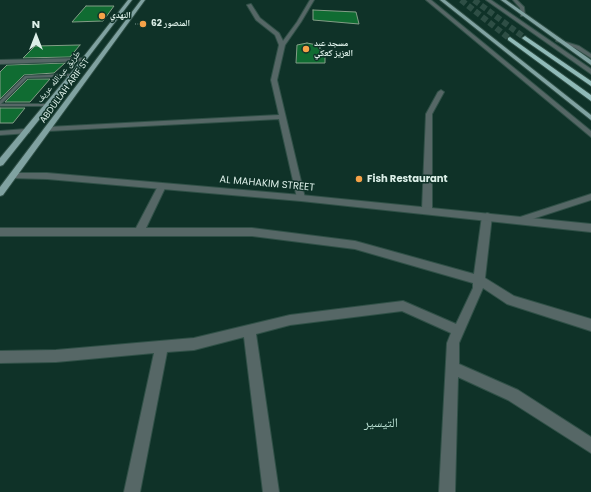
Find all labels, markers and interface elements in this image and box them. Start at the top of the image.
marker: النهدي [97,11,107,21]
place label: النهدي [110,11,131,21]
north arrow [16,16,56,56]
text: N [32,16,40,32]
marker: المنصور 62 [138,19,148,29]
place label: المنصور 62 [151,19,190,29]
place label: مسجد عبد العزيز كعكي [314,39,353,60]
marker: مسجد عبد العزيز كعكي [301,44,311,54]
street label: طريق عبدالله عريف [35,49,83,105]
street label: ABDULLAH ARIF ST [38,57,92,125]
place label: Fish Restaurant [367,173,448,185]
street label: AL MAHAKIM STREET [219,174,315,194]
marker: Fish Restaurant [354,174,364,184]
district label: التيسير [364,416,398,432]

